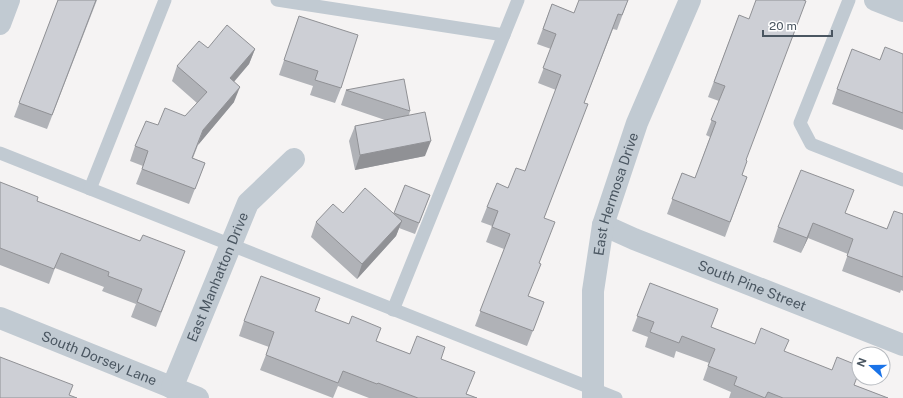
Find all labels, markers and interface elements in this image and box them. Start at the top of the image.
scale bar [763,12,832,38]
text: 20 m [769,19,797,33]
street label: East Hermosa Drive [590,130,641,257]
street label: East Manhatton Drive [184,210,251,344]
street label: South Pine Street [696,257,809,314]
street label: South Dorsey Lane [39,328,159,389]
north arrow [851,346,891,386]
text: N [855,356,869,369]

